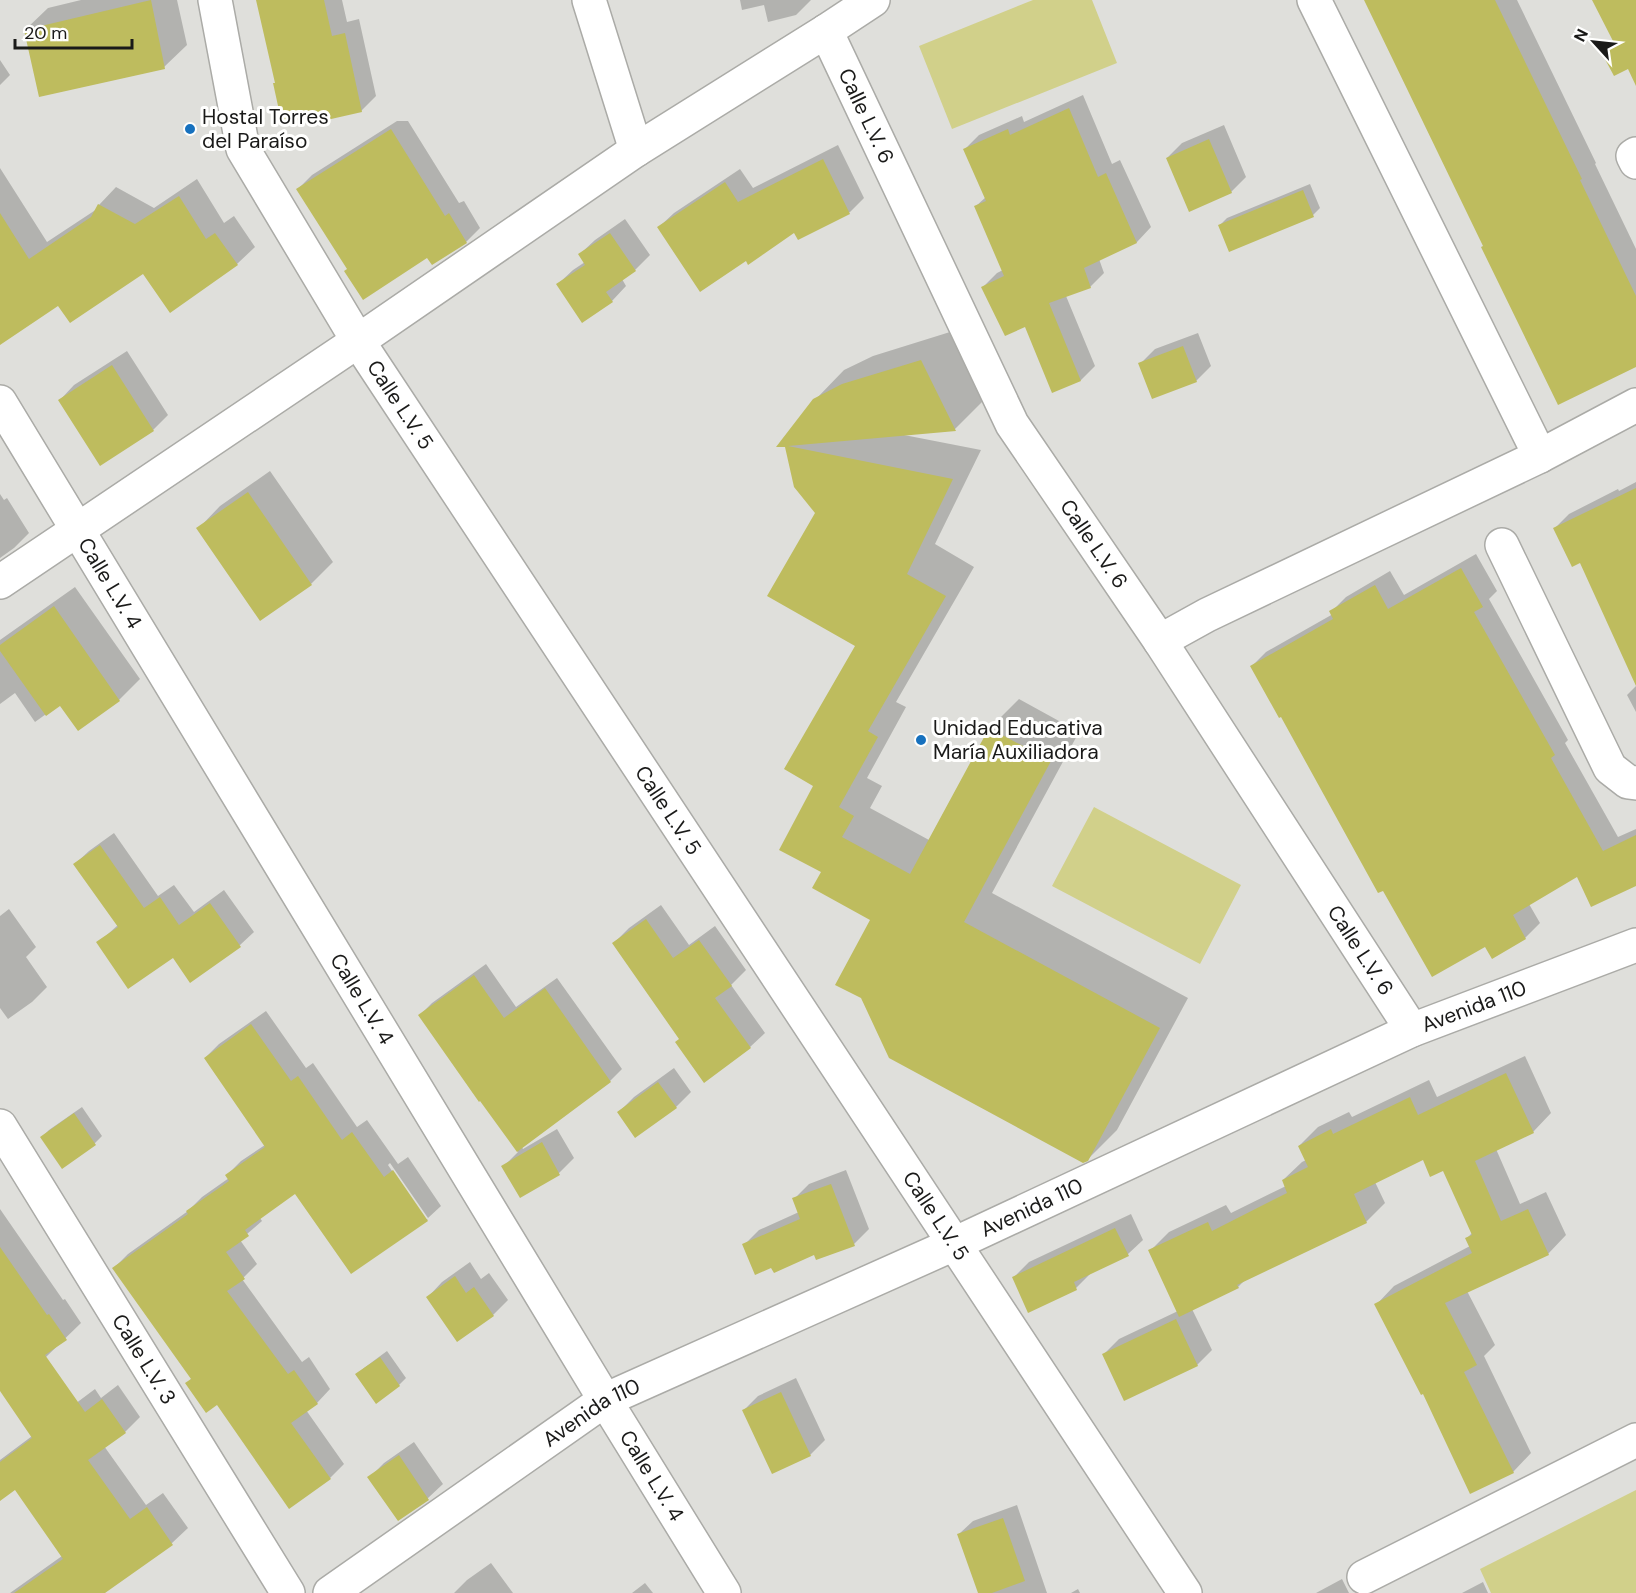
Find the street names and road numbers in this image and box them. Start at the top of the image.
street label: Calle L.V. 6 [832,64,901,168]
street label: Calle L.V. 5 [360,355,440,455]
street label: Calle L.V. 6 [1053,494,1134,594]
street label: Calle L.V. 4 [72,532,148,634]
street label: Calle L.V. 5 [628,760,708,861]
street label: Calle L.V. 6 [1321,900,1400,1001]
street label: Calle L.V. 4 [323,948,400,1050]
street label: Avenida 110 [1417,974,1530,1039]
street label: Calle L.V. 5 [896,1166,976,1266]
street label: Avenida 110 [976,1172,1088,1244]
street label: Calle L.V. 3 [105,1309,182,1410]
street label: Avenida 110 [537,1372,645,1453]
street label: Calle L.V. 4 [613,1425,690,1527]

